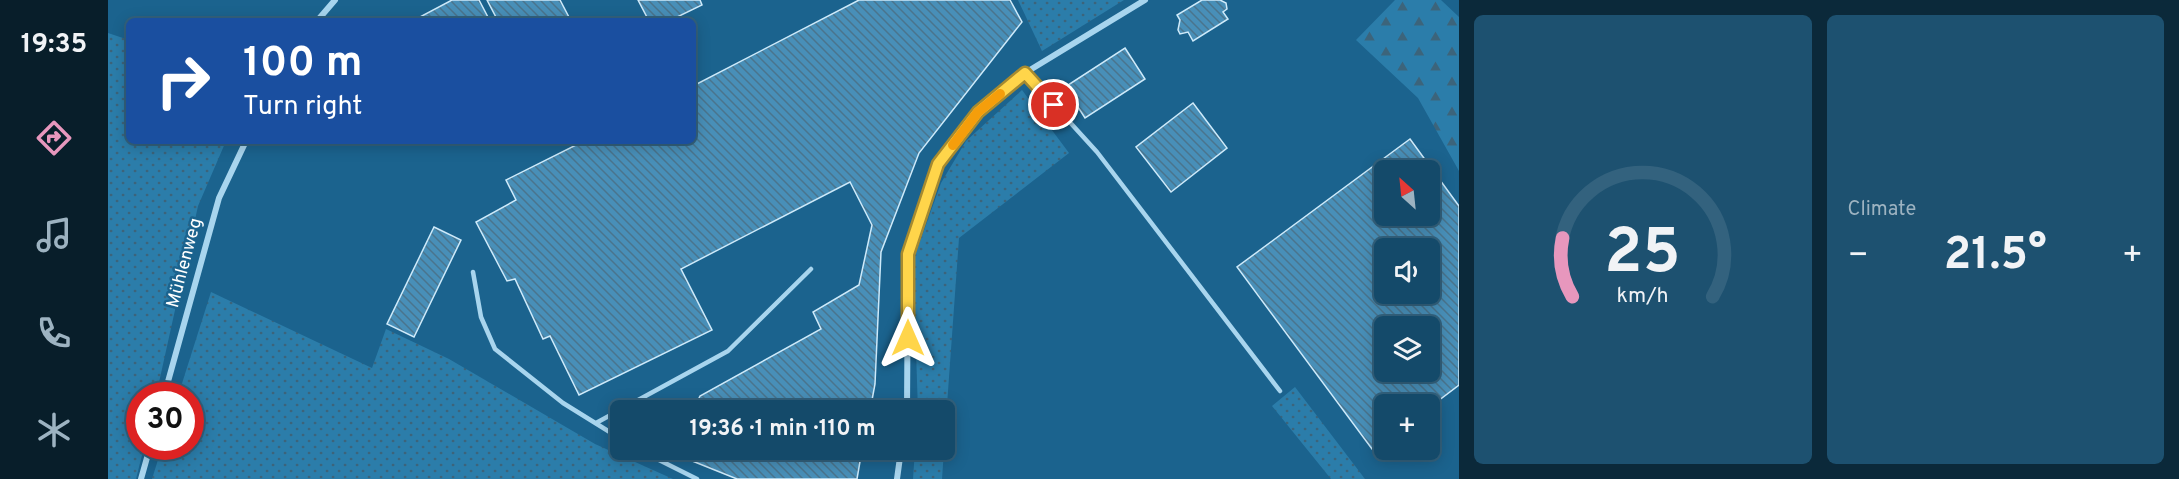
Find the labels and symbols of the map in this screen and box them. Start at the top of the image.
pin [1028,79,1079,130]
north arrow [1374,160,1440,226]
street label: Mühlenweg [162,216,208,310]
position arrow [876,306,940,370]
speed limit sign: 30 [126,382,204,460]

